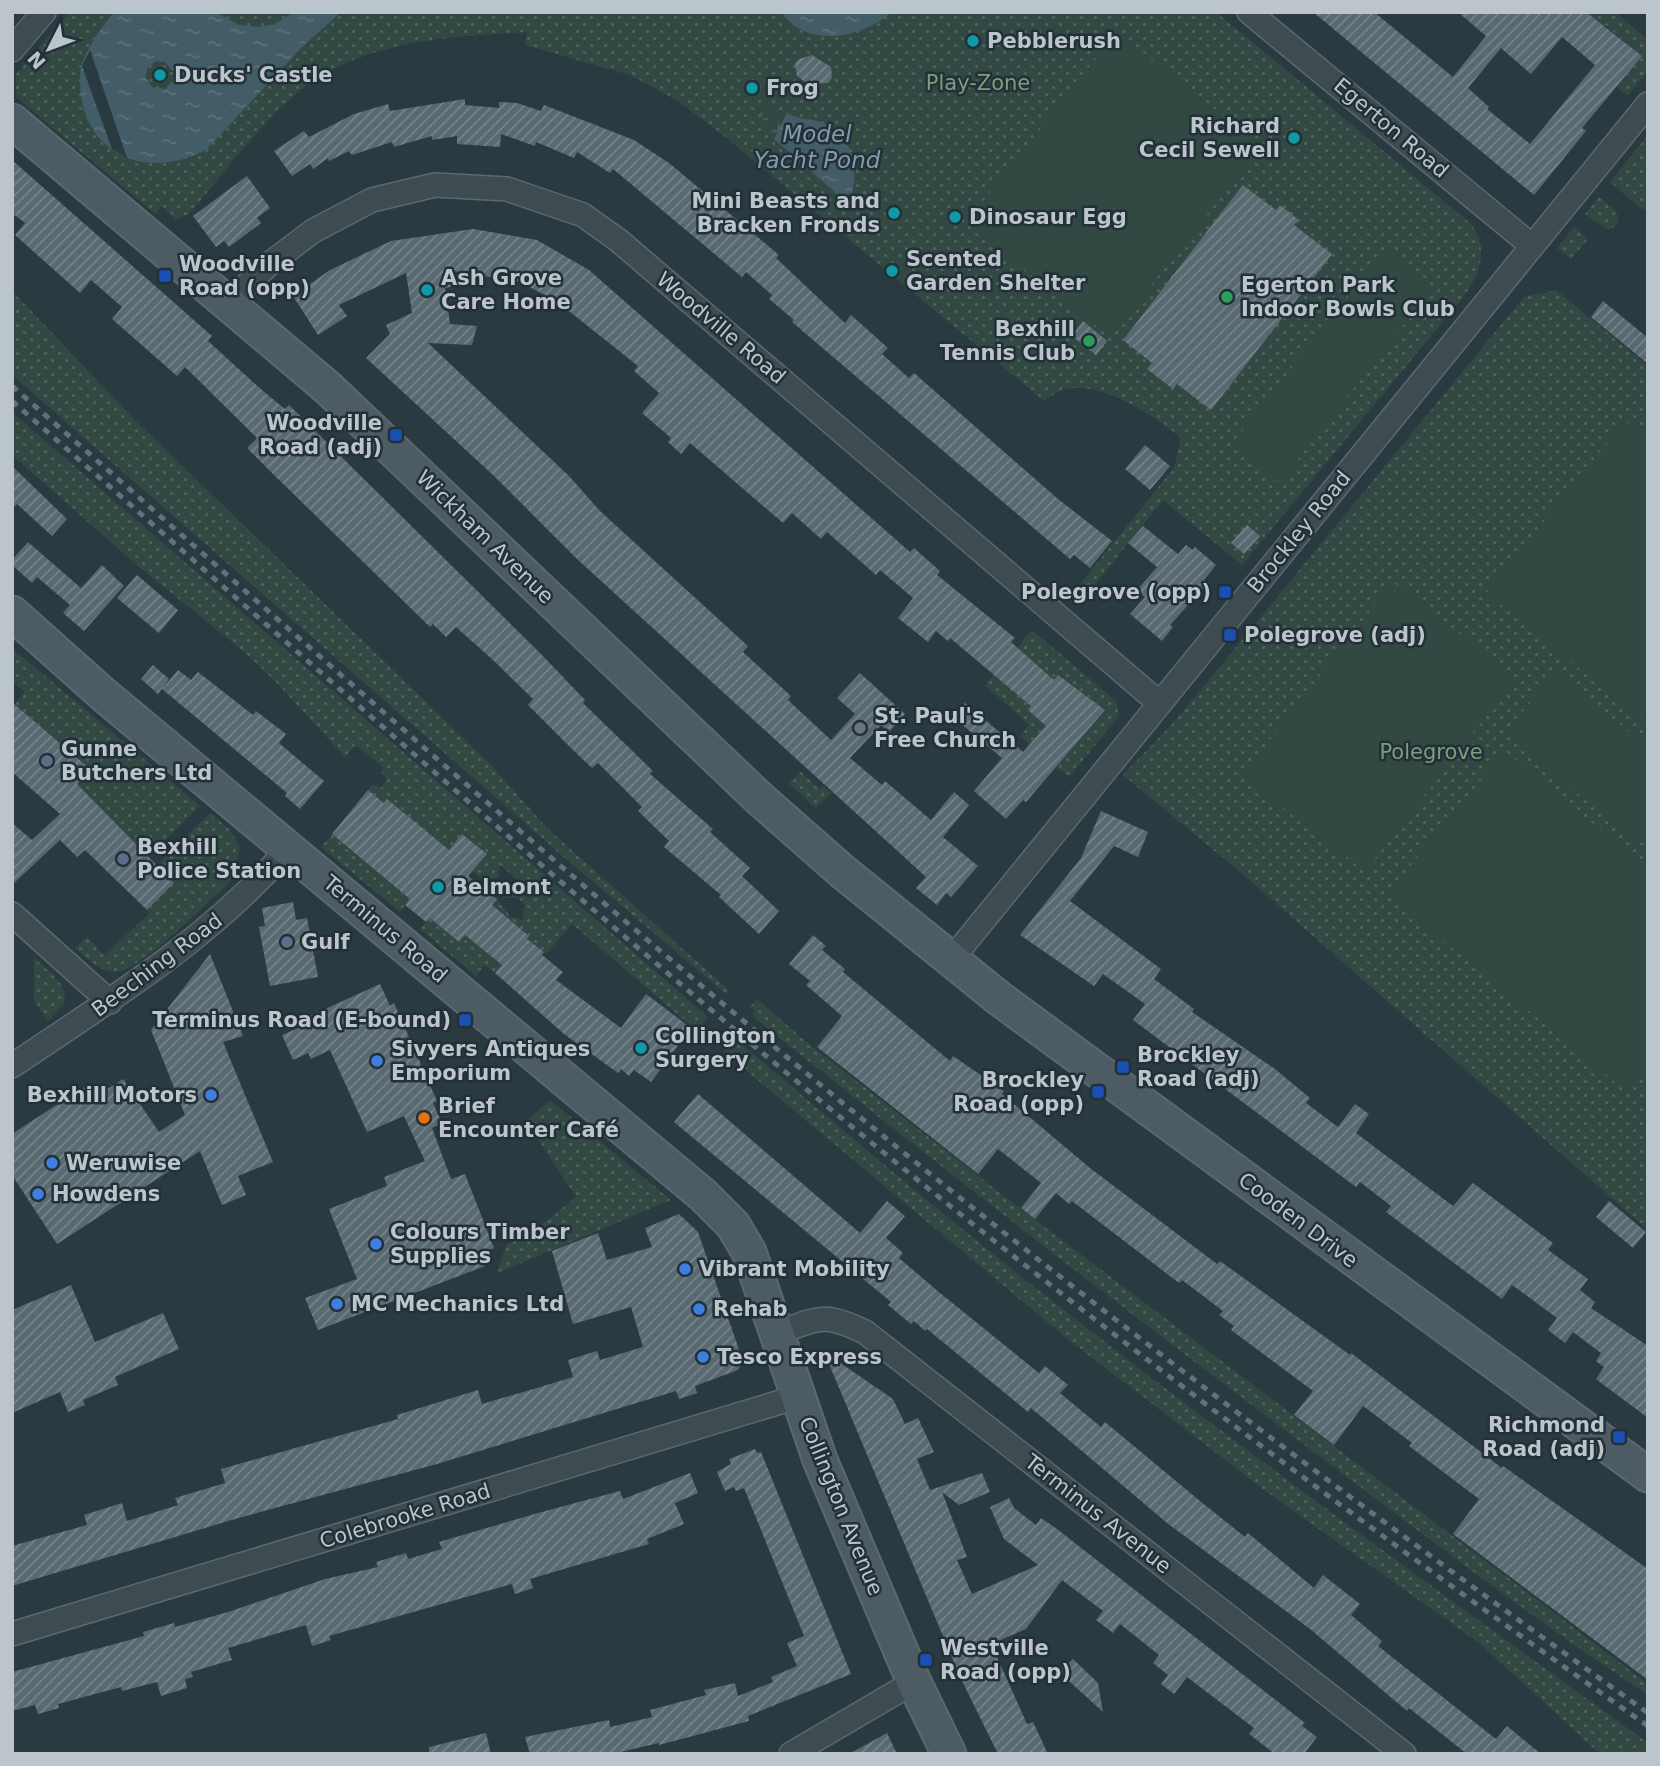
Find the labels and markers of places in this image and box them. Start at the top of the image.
place label: Pebblerush [987,29,1121,53]
marker: Pebblerush [965,33,981,49]
place label: Ducks' Castle [174,63,333,87]
marker: Ducks' Castle [152,67,168,83]
place label: Frog [766,76,819,100]
marker: Frog [744,80,760,96]
place label: Richard Cecil Sewell [1139,114,1280,162]
marker: Richard Cecil Sewell [1286,130,1302,146]
place label: Mini Beasts and Bracken Fronds [692,189,880,237]
marker: Mini Beasts and Bracken Fronds [886,205,902,221]
place label: Dinosaur Egg [969,205,1127,229]
marker: Dinosaur Egg [947,209,963,225]
place label: Scented Garden Shelter [906,247,1086,295]
place label: Woodville Road (opp) [179,252,310,300]
marker: Scented Garden Shelter [884,263,900,279]
place label: Ash Grove Care Home [441,266,571,314]
marker: Woodville Road (opp) [157,268,173,284]
place label: Egerton Park Indoor Bowls Club [1241,273,1455,321]
marker: Ash Grove Care Home [419,282,435,298]
marker: Egerton Park Indoor Bowls Club [1219,289,1235,305]
place label: Bexhill Tennis Club [940,317,1075,365]
marker: Bexhill Tennis Club [1081,333,1097,349]
place label: Woodville Road (adj) [259,411,382,459]
marker: Woodville Road (adj) [388,427,404,443]
place label: Polegrove (opp) [1021,580,1211,604]
marker: Polegrove (opp) [1217,584,1233,600]
place label: Polegrove (adj) [1244,623,1426,647]
marker: Polegrove (adj) [1222,627,1238,643]
place label: St. Paul's Free Church [874,704,1016,752]
marker: St. Paul's Free Church [852,720,868,736]
place label: Gunne Butchers Ltd [61,737,212,785]
marker: Gunne Butchers Ltd [39,753,55,769]
place label: Bexhill Police Station [137,835,301,883]
marker: Bexhill Police Station [115,851,131,867]
place label: Belmont [452,875,551,899]
marker: Belmont [430,879,446,895]
place label: Gulf [301,930,350,954]
marker: Gulf [279,934,295,950]
place label: Terminus Road (E-bound) [152,1008,451,1032]
marker: Terminus Road (E-bound) [457,1012,473,1028]
place label: Collington Surgery [655,1024,776,1072]
place label: Sivyers Antiques Emporium [391,1037,590,1085]
marker: Collington Surgery [633,1040,649,1056]
place label: Brockley Road (adj) [1137,1043,1260,1091]
marker: Sivyers Antiques Emporium [369,1053,385,1069]
marker: Brockley Road (adj) [1115,1059,1131,1075]
place label: Brockley Road (opp) [953,1068,1084,1116]
place label: Bexhill Motors [27,1083,197,1107]
marker: Brockley Road (opp) [1090,1084,1106,1100]
marker: Bexhill Motors [203,1087,219,1103]
place label: Brief Encounter Café [438,1094,619,1142]
marker: Brief Encounter Café [416,1110,432,1126]
place label: Weruwise [66,1151,181,1175]
marker: Weruwise [44,1155,60,1171]
place label: Howdens [52,1182,160,1206]
marker: Howdens [30,1186,46,1202]
place label: Colours Timber Supplies [390,1220,570,1268]
marker: Colours Timber Supplies [368,1236,384,1252]
place label: Vibrant Mobility [699,1257,890,1281]
marker: Vibrant Mobility [677,1261,693,1277]
place label: MC Mechanics Ltd [351,1292,564,1316]
marker: MC Mechanics Ltd [329,1296,345,1312]
place label: Rehab [713,1297,788,1321]
marker: Rehab [691,1301,707,1317]
place label: Tesco Express [717,1345,882,1369]
marker: Tesco Express [695,1349,711,1365]
place label: Richmond Road (adj) [1482,1413,1605,1461]
marker: Richmond Road (adj) [1611,1429,1627,1445]
place label: Westville Road (opp) [940,1636,1071,1684]
marker: Westville Road (opp) [918,1652,934,1668]

